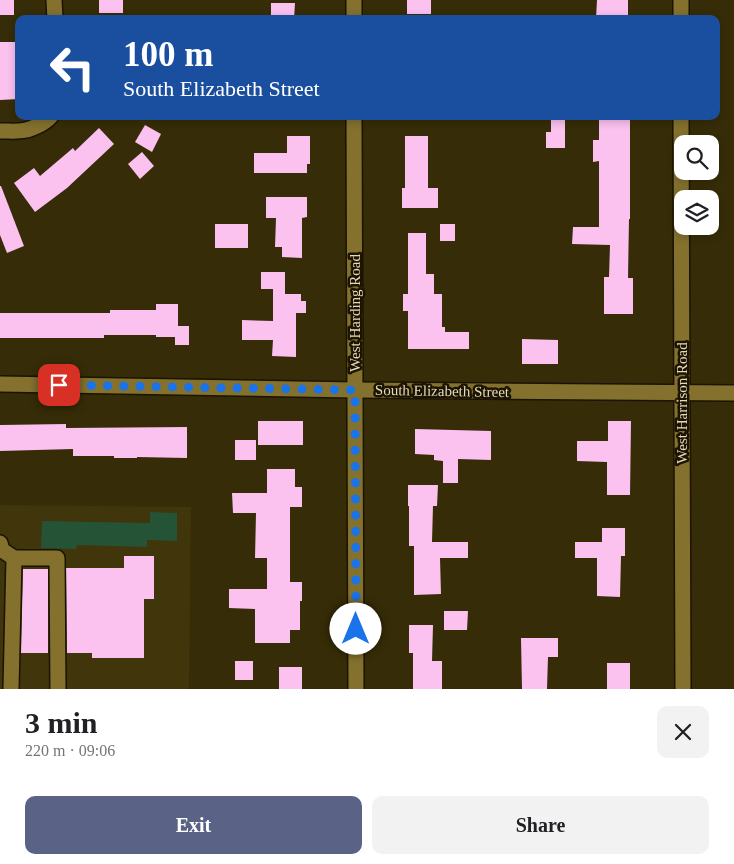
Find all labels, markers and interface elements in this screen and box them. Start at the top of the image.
icon: left [40,35,105,100]
text: 100 m [123,35,213,74]
text: South Elizabeth Street [123,76,320,101]
map controls [674,135,719,235]
button: search [674,135,719,180]
button: layers [674,190,719,235]
street label: West Harding Road [347,254,363,372]
street label: West Harrison Road [674,342,690,464]
pin [38,364,80,406]
icon: arrive [45,371,73,399]
street label: South Elizabeth Street [375,382,510,400]
position arrow [329,602,381,654]
text: 3 min [25,706,98,739]
button: close [657,706,709,758]
text: 220 m · 09:06 [25,742,115,759]
button: Exit [25,796,362,854]
button: Share [372,796,709,854]

